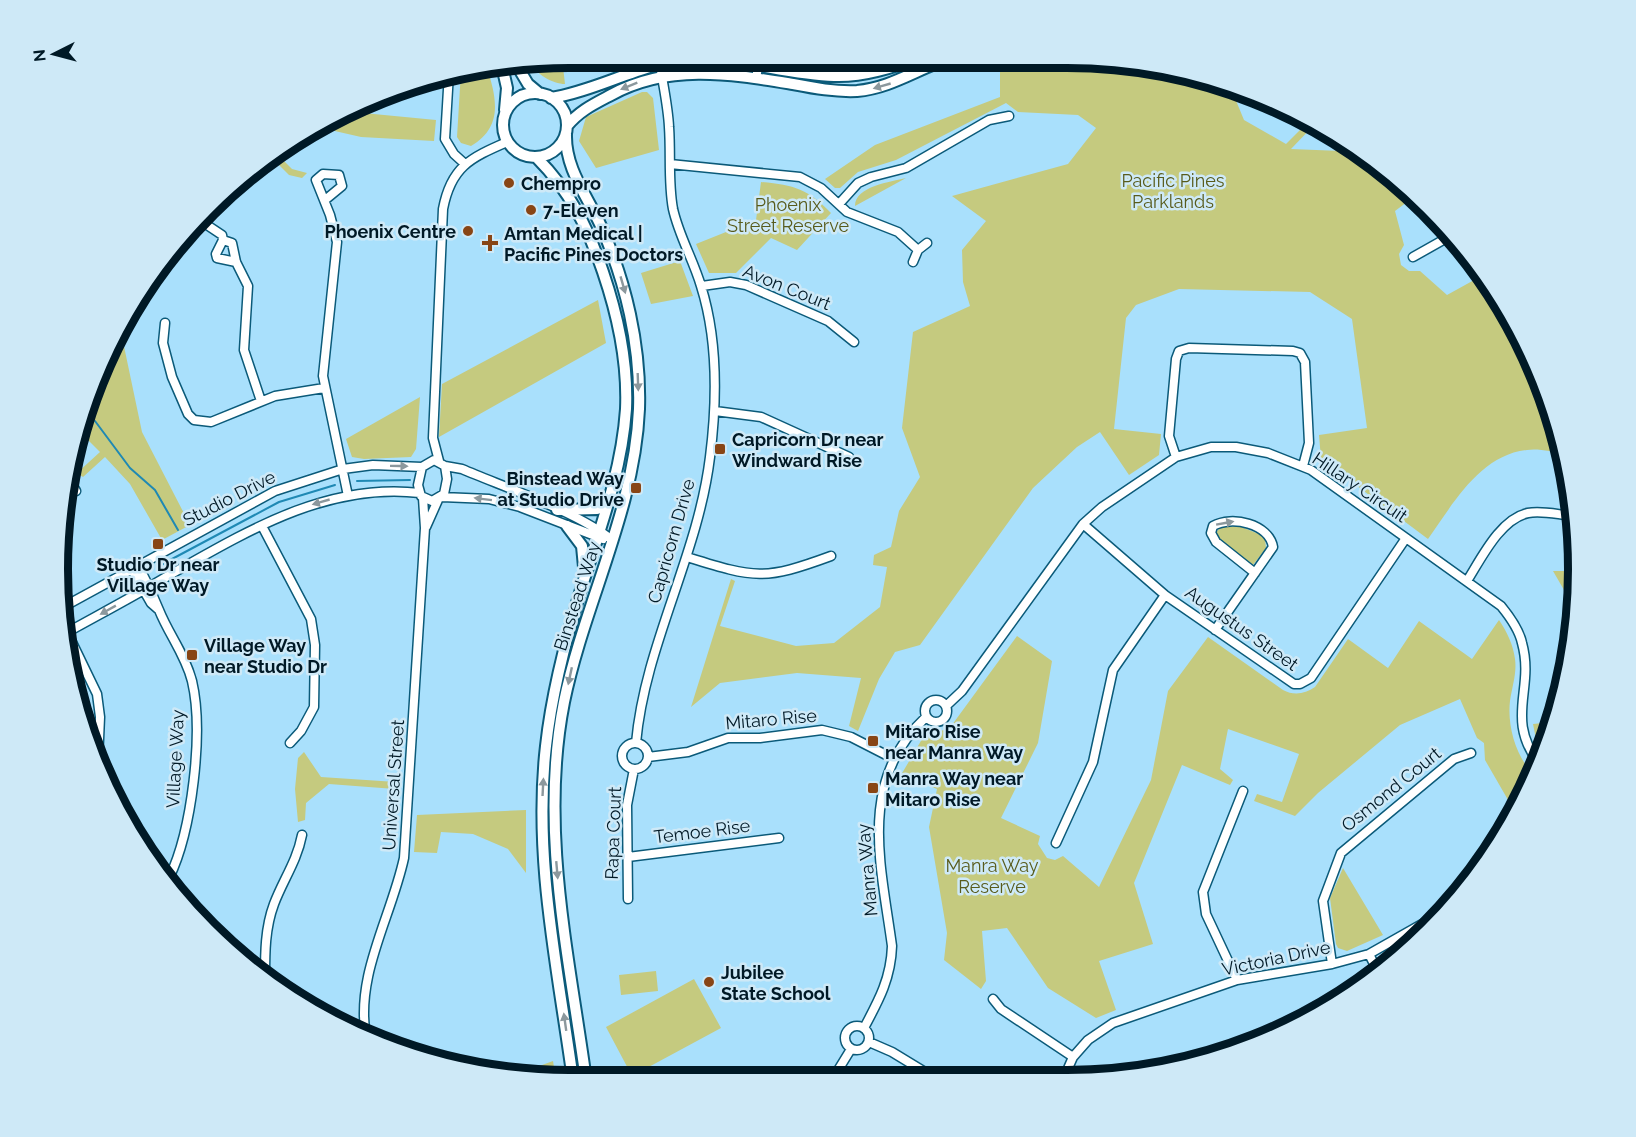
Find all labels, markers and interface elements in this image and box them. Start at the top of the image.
north arrow [24,24,84,84]
text: N [29,48,50,63]
one-way arrow [619,81,637,91]
one-way arrow [873,82,891,92]
park label: Pacific Pines Parklands [1121,170,1225,212]
place label: Chempro [521,173,601,194]
marker: Chempro [502,176,516,190]
park label: Phoenix Street Reserve [727,194,849,236]
place label: 7-Eleven [543,200,619,221]
marker: 7-Eleven [524,203,538,217]
place label: Phoenix Centre [324,221,456,242]
place label: Amtan Medical | Pacific Pines Doctors [504,223,683,265]
marker: Phoenix Centre [461,224,475,238]
marker: Amtan Medical | Pacific Pines Doctors [481,234,499,252]
street label: Avon Court [740,260,834,314]
one-way arrow [619,276,628,294]
one-way arrow [633,373,643,392]
place label: Capricorn Dr near Windward Rise [732,429,884,471]
marker: Capricorn Dr near Windward Rise [713,442,727,456]
street label: Hillary Circuit [1309,448,1411,526]
one-way arrow [389,461,408,471]
street label: Studio Drive [179,466,279,530]
place label: Binstead Way at Studio Drive [497,468,624,510]
street label: Capricorn Drive [643,476,699,606]
marker: Binstead Way at Studio Drive [629,481,643,495]
one-way arrow [473,494,492,504]
one-way arrow [311,498,329,507]
one-way arrow [1216,518,1235,527]
marker: Studio Dr near Village Way [151,537,165,551]
street label: Binstead Way [549,538,605,653]
place label: Studio Dr near Village Way [97,554,220,596]
street label: Augustus Street [1181,581,1303,675]
one-way arrow [99,605,116,615]
place label: Village Way near Studio Dr [204,635,327,677]
marker: Village Way near Studio Dr [185,648,199,662]
one-way arrow [565,667,574,686]
street label: Mitaro Rise [724,705,818,733]
street label: Village Way [162,709,188,809]
street label: Universal Street [378,719,408,851]
place label: Mitaro Rise near Manra Way [885,721,1023,763]
marker: Mitaro Rise near Manra Way [866,734,880,748]
street label: Osmond Court [1337,743,1445,835]
place label: Manra Way near Mitaro Rise [885,768,1023,810]
one-way arrow [538,777,547,796]
marker: Manra Way near Mitaro Rise [866,781,880,795]
street label: Rapa Court [601,786,625,880]
street label: Temoe Rise [653,815,752,847]
street label: Manra Way [852,822,882,917]
park label: Manra Way Reserve [945,855,1039,897]
one-way arrow [552,860,562,879]
street label: Victoria Drive [1220,936,1333,980]
place label: Jubilee State School [721,962,831,1004]
marker: Jubilee State School [702,975,716,989]
one-way arrow [560,1012,570,1031]

